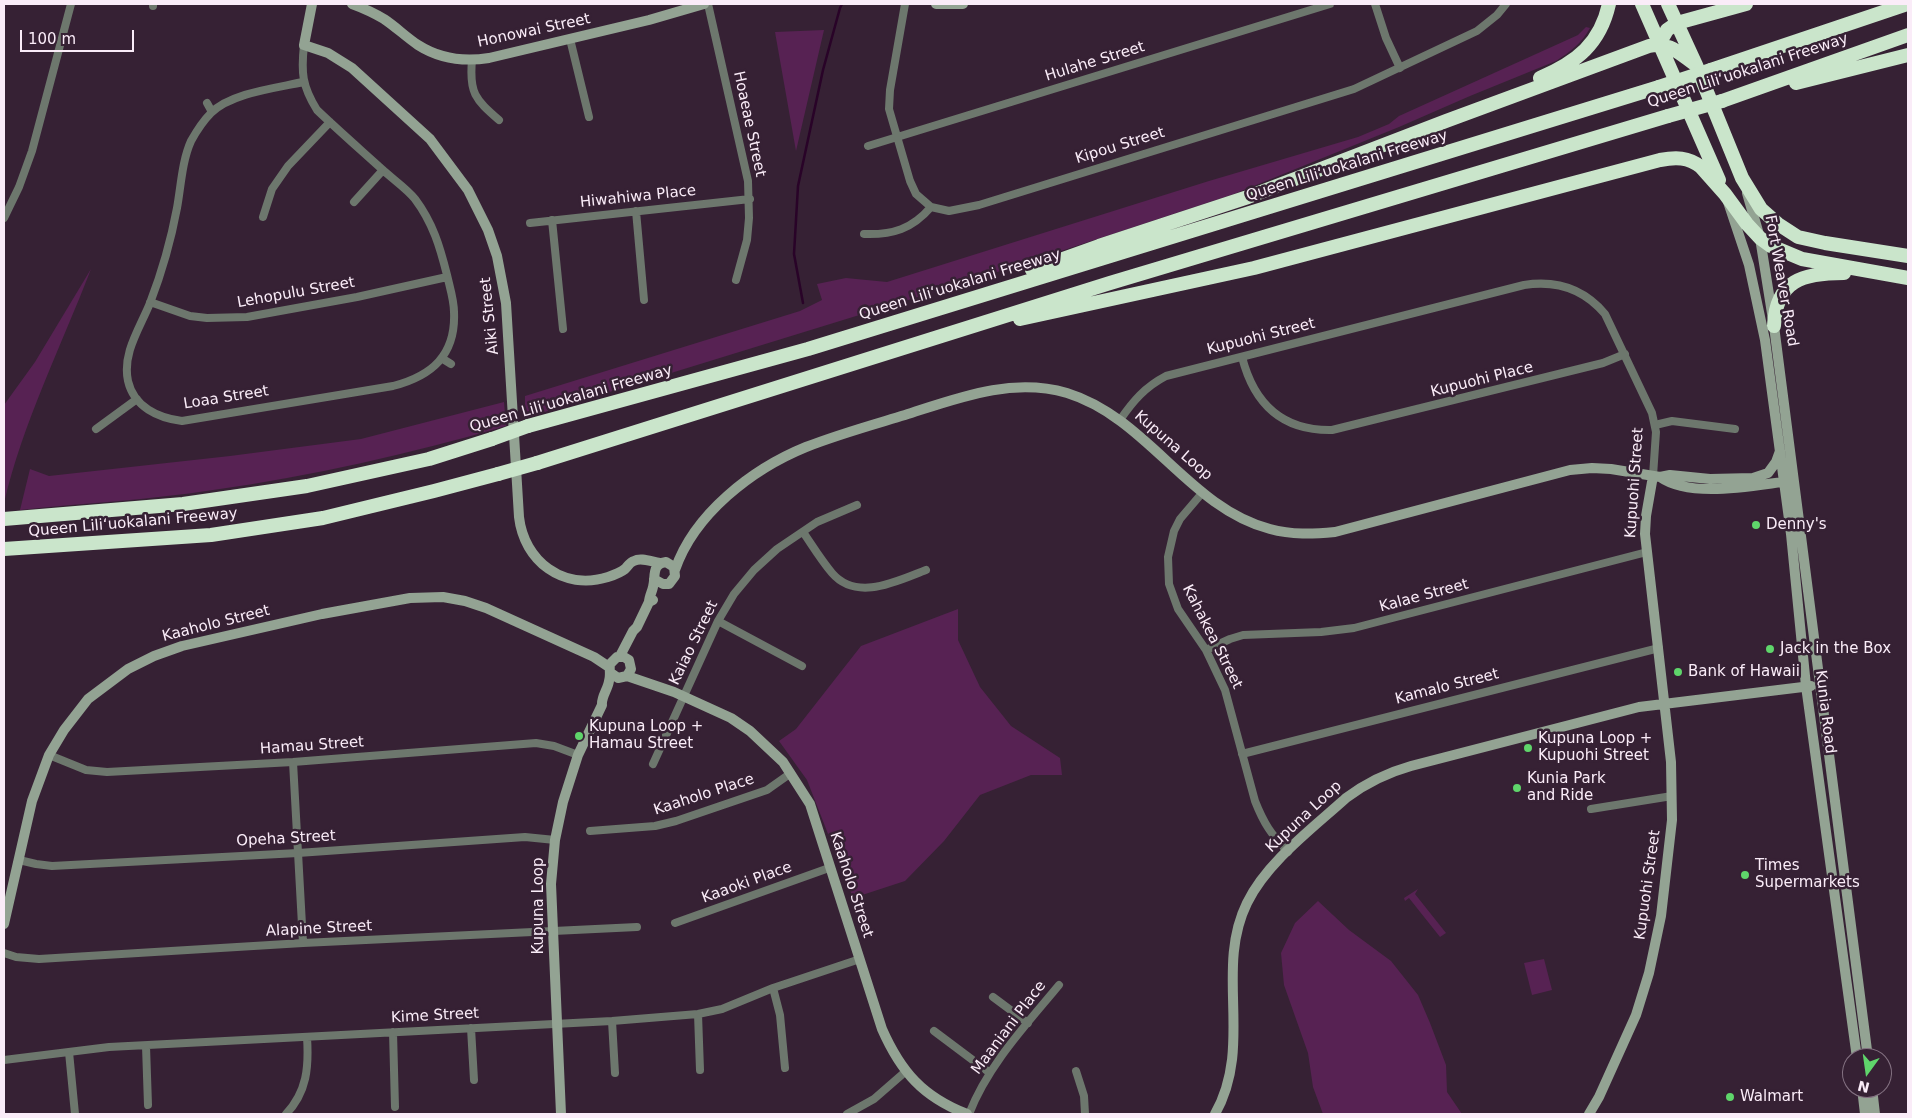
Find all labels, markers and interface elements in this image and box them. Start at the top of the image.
street label: Honowai Street [476,10,592,52]
scale bar [22,20,136,52]
text: 100 m [28,30,76,48]
street label: Queen Liliʻuokalani Freeway [1645,30,1851,112]
street label: Hulahe Street [1043,38,1147,86]
street label: Hoaeae Street [729,69,769,179]
street label: Kipou Street [1073,124,1167,168]
street label: Queen Liliʻuokalani Freeway [1244,127,1450,205]
street label: Hiwahiwa Place [579,182,697,212]
street label: Fort Weaver Road [1761,214,1801,348]
street label: Queen Liliʻuokalani Freeway [857,246,1063,324]
street label: Lehopulu Street [236,274,356,312]
street label: Aiki Street [477,276,503,356]
street label: Kupuohi Street [1205,315,1317,359]
street label: Kupuohi Place [1429,359,1535,401]
street label: Queen Liliʻuokalani Freeway [468,361,674,437]
street label: Loaa Street [182,382,270,414]
street label: Kupuna Loop [1130,407,1216,485]
street label: Kupuohi Street [1622,427,1648,539]
street label: Queen Liliʻuokalani Freeway [28,505,238,541]
place label: Denny's [1766,516,1827,534]
marker: Denny's [1750,519,1762,531]
street label: Kalae Street [1377,575,1471,617]
street label: Kahakea Street [1178,582,1246,692]
street label: Kaiao Street [666,598,722,688]
street label: Kaaholo Street [160,602,272,646]
place label: Jack in the Box [1780,640,1891,658]
marker: Jack in the Box [1764,643,1776,655]
place label: Bank of Hawaii [1688,663,1800,681]
street label: Kamalo Street [1393,665,1501,709]
marker: Bank of Hawaii [1672,666,1684,678]
street label: Kunia Road [1811,669,1839,755]
place label: Kupuna Loop + Hamau Street [589,718,703,753]
marker: Kupuna Loop + Hamau Street [573,730,585,742]
place label: Kupuna Loop + Kupuohi Street [1538,730,1652,765]
street label: Hamau Street [259,733,365,759]
marker: Kupuna Loop + Kupuohi Street [1522,742,1534,754]
street label: Kaaholo Place [651,770,757,820]
place label: Kunia Park and Ride [1527,770,1606,805]
street label: Kupuna Loop [1262,777,1346,857]
marker: Kunia Park and Ride [1511,782,1523,794]
street label: Opeha Street [236,827,336,851]
street label: Kupuohi Street [1631,829,1665,941]
street label: Kaaholo Street [825,830,877,940]
street label: Kupuna Loop [530,857,548,955]
place label: Times Supermarkets [1755,857,1860,892]
street label: Kaaoki Place [699,858,795,908]
marker: Times Supermarkets [1739,869,1751,881]
street label: Alapine Street [265,917,373,941]
street label: Maaniani Place [968,978,1050,1078]
street label: Kime Street [390,1005,480,1027]
north arrow [1842,1048,1892,1098]
text: N [1856,1077,1871,1096]
place label: Walmart [1740,1088,1803,1106]
marker: Walmart [1724,1091,1736,1103]

